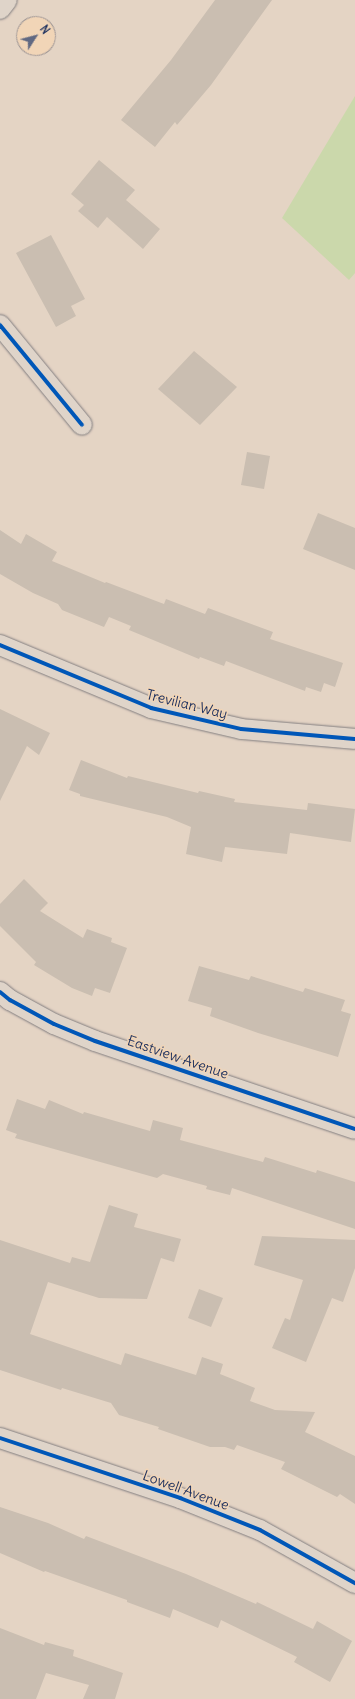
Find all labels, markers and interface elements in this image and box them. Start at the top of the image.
north arrow [16,16,56,56]
text: N [37,22,53,37]
street label: Trevilian Way [145,686,229,722]
street label: Eastview Avenue [125,1032,231,1082]
street label: Lowell Avenue [141,1467,231,1513]

